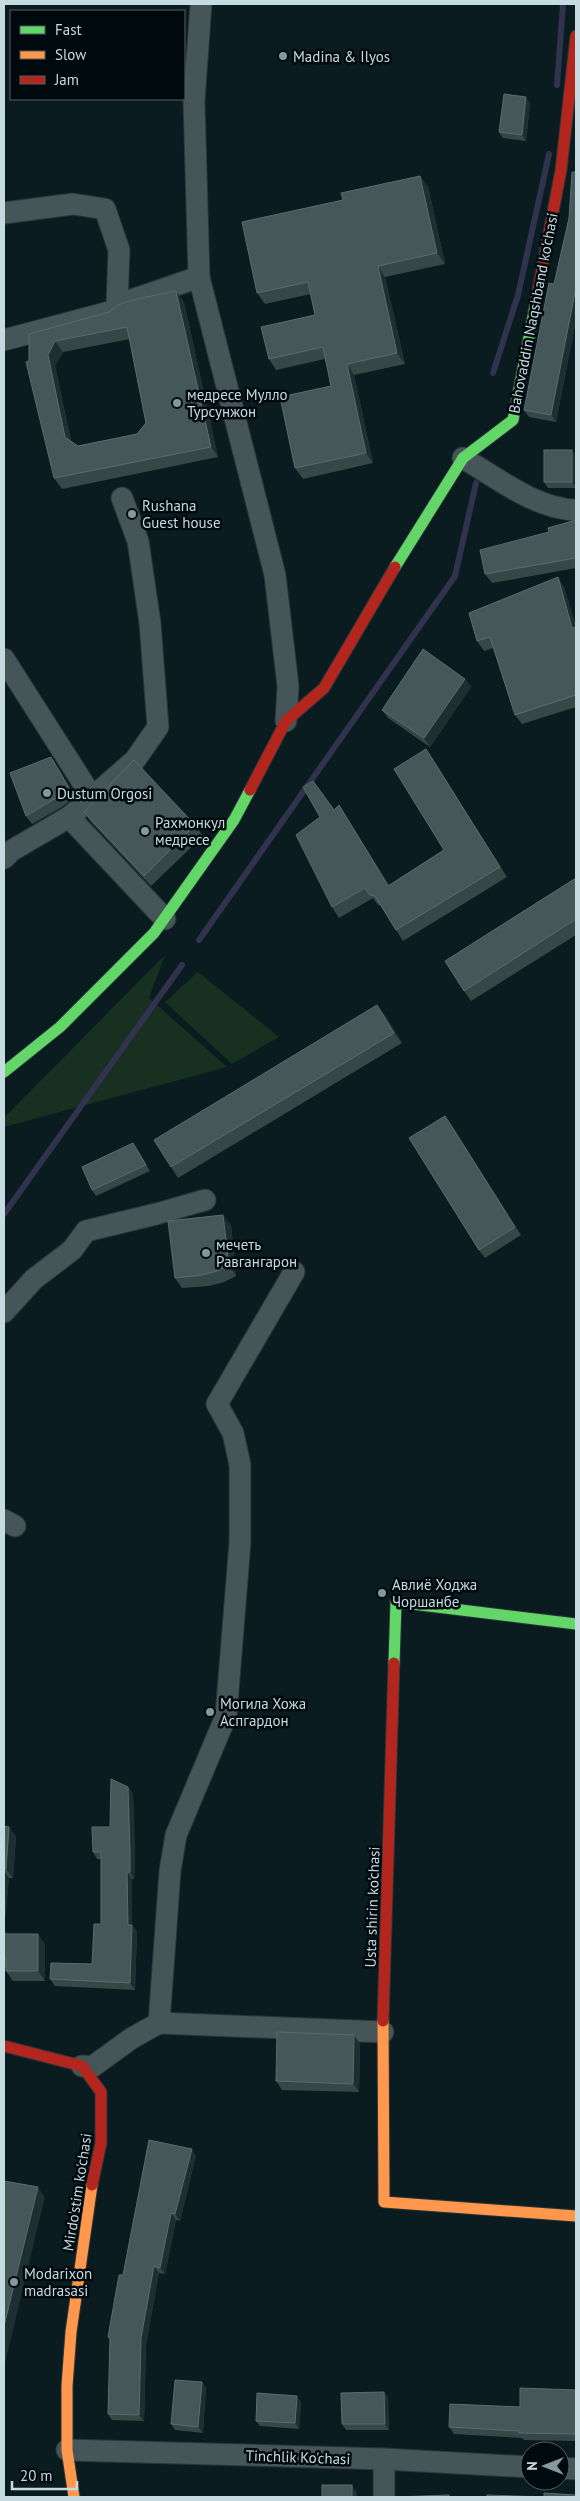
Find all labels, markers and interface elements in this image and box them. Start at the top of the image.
legend [10,10,185,100]
text: Fast [55,20,82,39]
text: Slow [55,45,86,64]
place label: Madina & Ilyos [293,47,390,66]
marker: Madina & Ilyos [277,50,289,62]
text: Jam [54,70,79,89]
street label: Bahovaddin Naqshband ko'chasi [504,211,562,415]
place label: медресе Мулло Турсунжон [187,385,287,421]
marker: медресе Мулло Турсунжон [171,397,183,409]
place label: Rushana Guest house [142,496,221,532]
marker: Rushana Guest house [126,508,138,520]
place label: Dustum Orgosi [57,784,152,803]
marker: Dustum Orgosi [41,787,53,799]
place label: Рахмонкул медресе [155,813,225,849]
marker: Рахмонкул медресе [139,825,151,837]
place label: мечеть Равгангарон [216,1235,297,1271]
marker: мечеть Равгангарон [200,1247,212,1259]
place label: Авлиё Ходжа Чоршанбе [392,1575,477,1611]
marker: Авлиё Ходжа Чоршанбе [376,1587,388,1599]
place label: Могила Хожа Аспгардон [220,1694,306,1730]
marker: Могила Хожа Аспгардон [204,1706,216,1718]
street label: Usta shirin ko'chasi [360,1846,384,1968]
street label: Mirdo'stim ko'chasi [58,2132,96,2252]
place label: Modarixon madrasasi [24,2264,92,2300]
marker: Modarixon madrasasi [8,2276,20,2288]
north arrow [520,2441,570,2491]
street label: Tinchlik Ko'chasi [245,2446,351,2468]
scale bar [12,2458,78,2490]
text: N [523,2461,541,2471]
text: 20 m [20,2466,53,2485]

